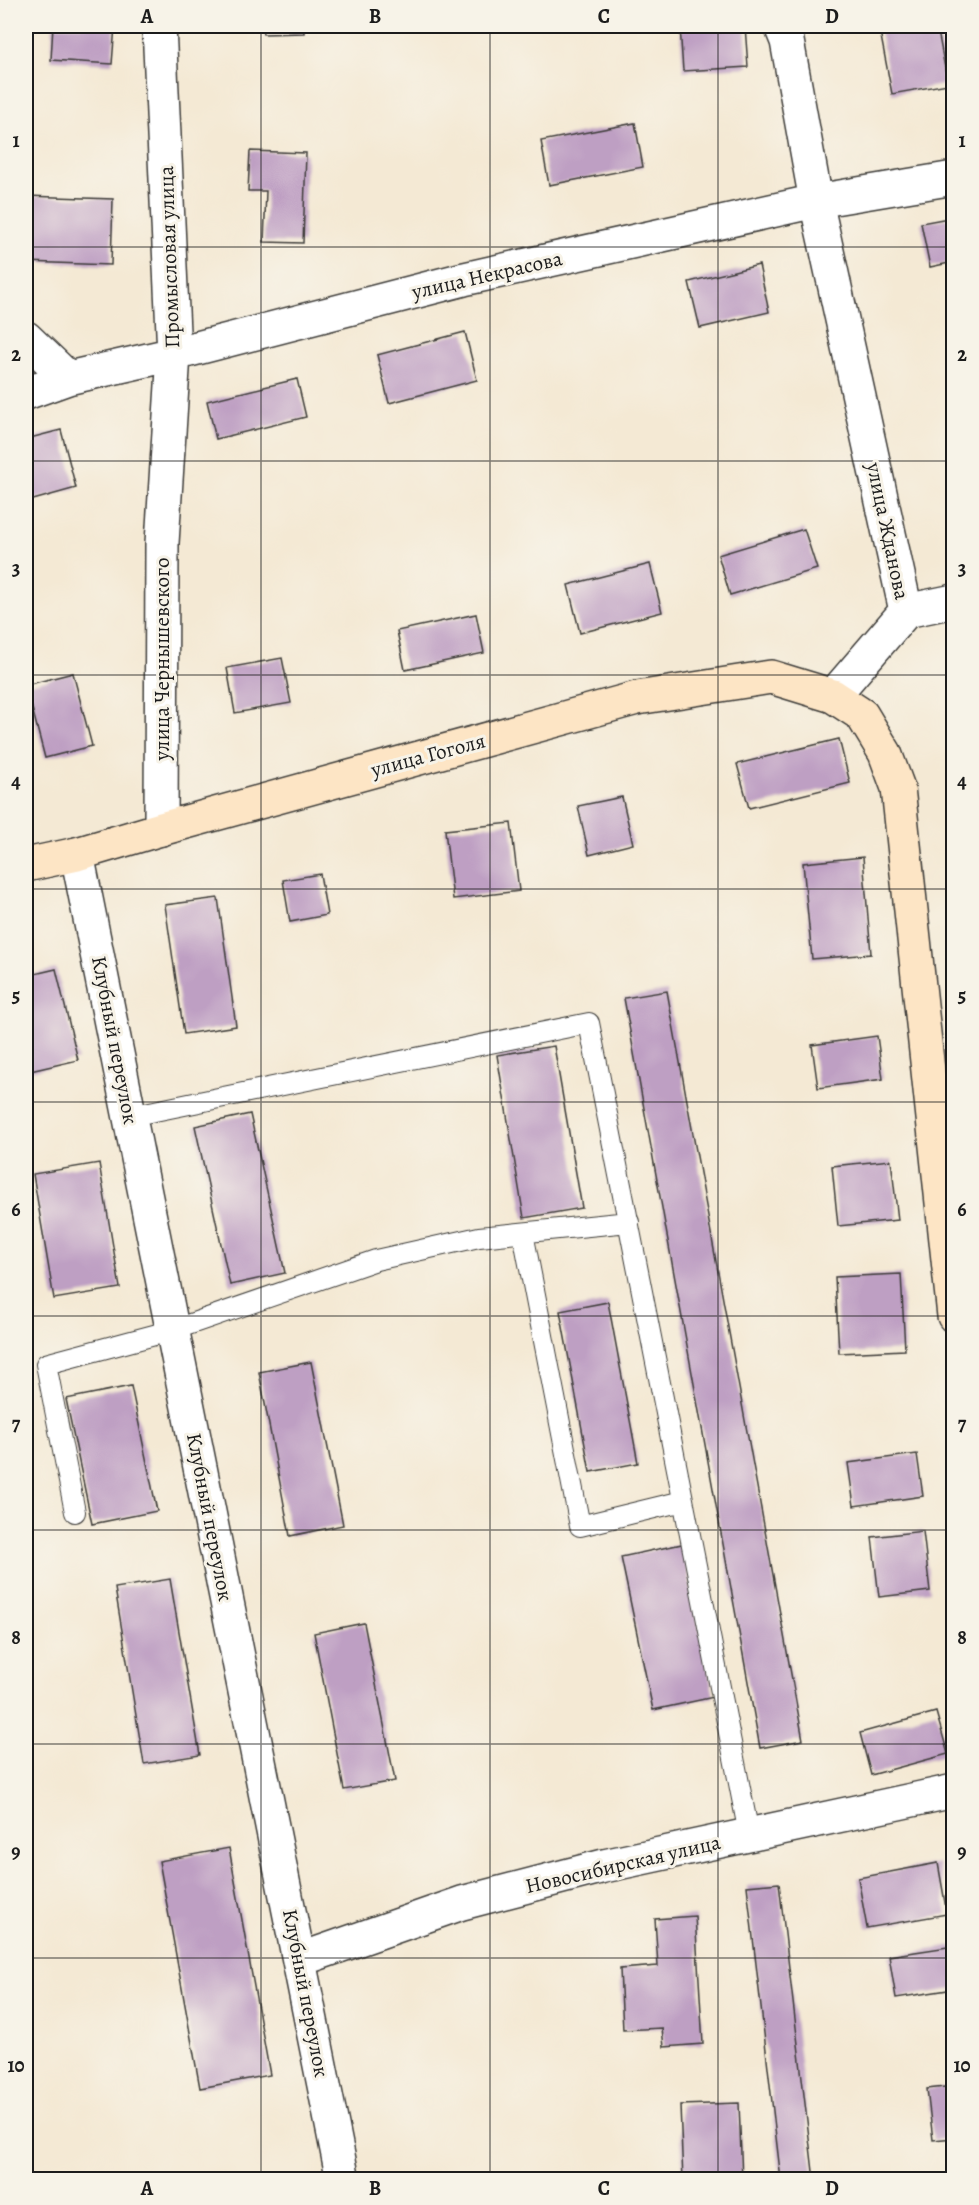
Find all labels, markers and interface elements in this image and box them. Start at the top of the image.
text: A [140,3,154,30]
text: B [369,3,381,30]
text: C [598,3,610,30]
text: D [825,3,839,30]
text: 1 [12,127,20,154]
text: 1 [958,127,966,154]
street label: Промысловая улица [152,165,186,349]
street label: улица Некрасова [408,244,565,306]
text: 2 [11,341,21,368]
text: 2 [957,341,967,368]
street label: улица Жданова [860,459,916,602]
text: 3 [12,555,20,582]
text: 3 [958,555,966,582]
street label: улица Чернышевского [148,557,176,762]
street label: улица Гоголя [367,726,488,784]
text: 4 [11,768,21,795]
text: 4 [957,768,967,795]
street label: Клубный переулок [85,954,145,1127]
text: 5 [12,982,20,1009]
text: 5 [958,982,966,1009]
text: 6 [11,1196,21,1223]
text: 6 [957,1196,967,1223]
text: 7 [12,1410,21,1437]
text: 7 [958,1410,967,1437]
street label: Клубный переулок [180,1431,240,1604]
text: 8 [11,1624,21,1651]
text: 8 [957,1624,967,1651]
street label: Новосибирская улица [523,1828,724,1900]
text: 9 [11,1838,21,1865]
text: 9 [957,1838,967,1865]
street label: Клубный переулок [276,1907,336,2080]
text: 10 [7,2052,25,2079]
text: 10 [953,2052,971,2079]
text: A [140,2175,154,2202]
text: B [369,2175,381,2202]
text: C [598,2175,610,2202]
text: D [825,2175,839,2202]

